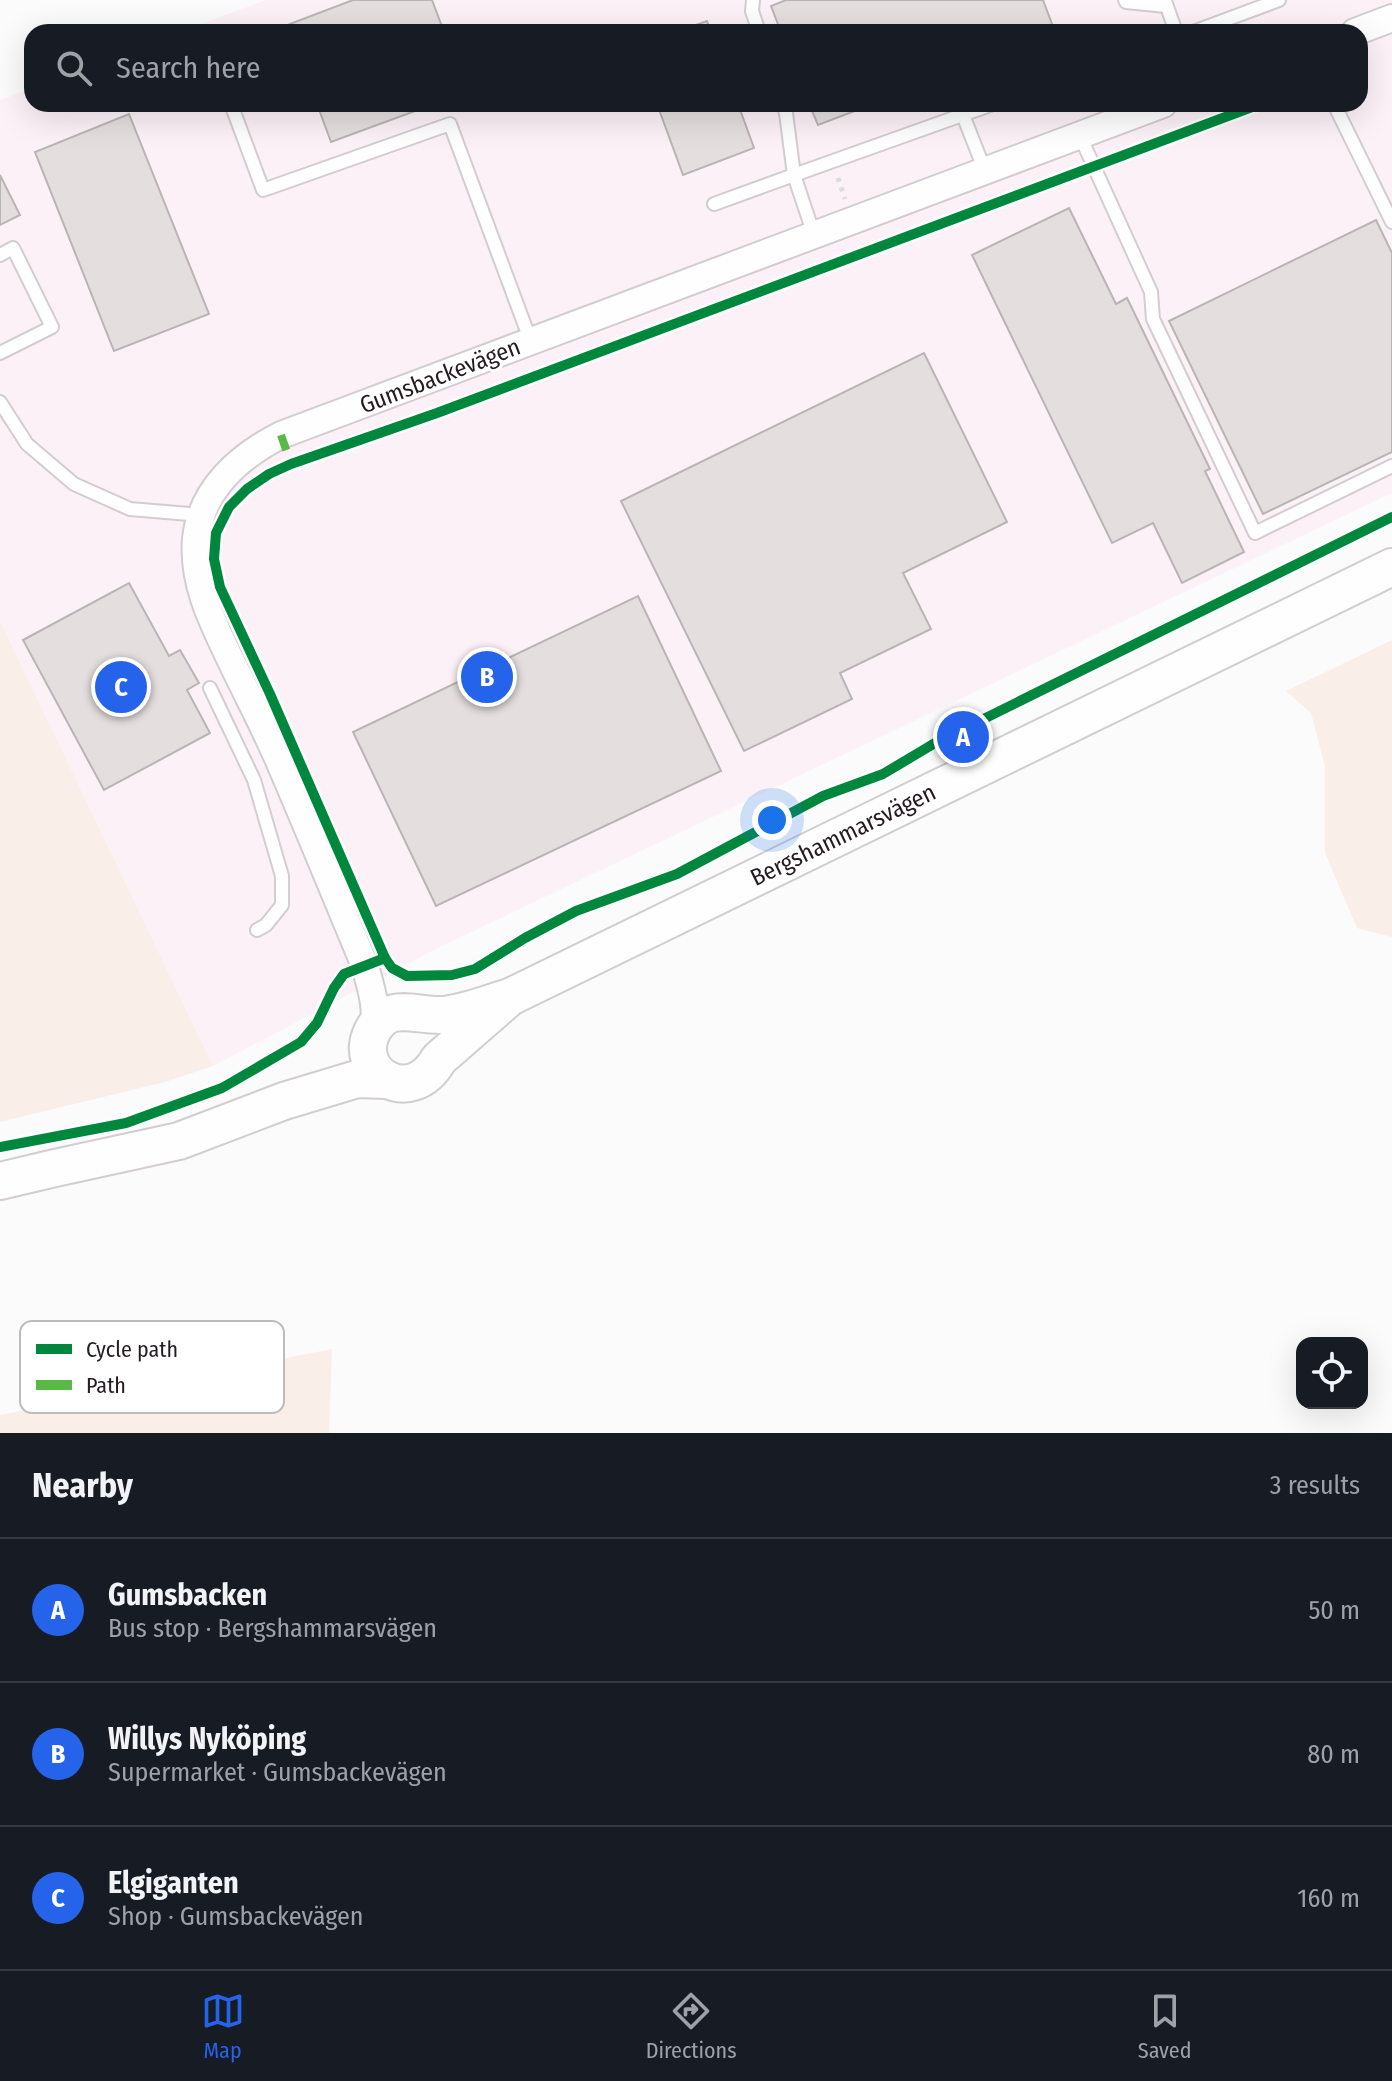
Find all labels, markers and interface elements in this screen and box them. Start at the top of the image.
search box [24,24,1368,112]
icon: search [52,46,96,90]
text: Search here [116,50,261,86]
street label: Gumsbackevägen [356,333,524,419]
pin: B [461,647,513,707]
pin: C [95,657,147,717]
pin: A [937,707,989,767]
street label: Bergshammarsvägen [746,778,940,892]
your location [752,800,792,840]
legend [20,1321,284,1413]
text: Cycle path [86,1336,178,1363]
map controls [1296,1337,1368,1409]
button: locate [1296,1337,1368,1409]
text: Path [86,1372,126,1399]
text: Nearby [32,1465,133,1506]
text: 3 results [1270,1470,1360,1501]
text: Gumsbacken [108,1577,267,1613]
text: A [51,1595,65,1626]
text: 50 m [1308,1595,1360,1626]
text: Bus stop · Bergshammarsvägen [108,1613,437,1644]
text: Willys Nyköping [108,1721,306,1757]
text: B [51,1739,65,1770]
text: 80 m [1307,1739,1360,1770]
text: Supermarket · Gumsbackevägen [108,1757,447,1788]
text: Elgiganten [108,1865,239,1901]
text: C [51,1883,65,1914]
text: 160 m [1297,1883,1360,1914]
text: Shop · Gumsbackevägen [108,1901,364,1932]
tab: Map [201,1989,245,2064]
tab: Directions [646,1989,737,2064]
tab: Saved [1138,1989,1191,2064]

